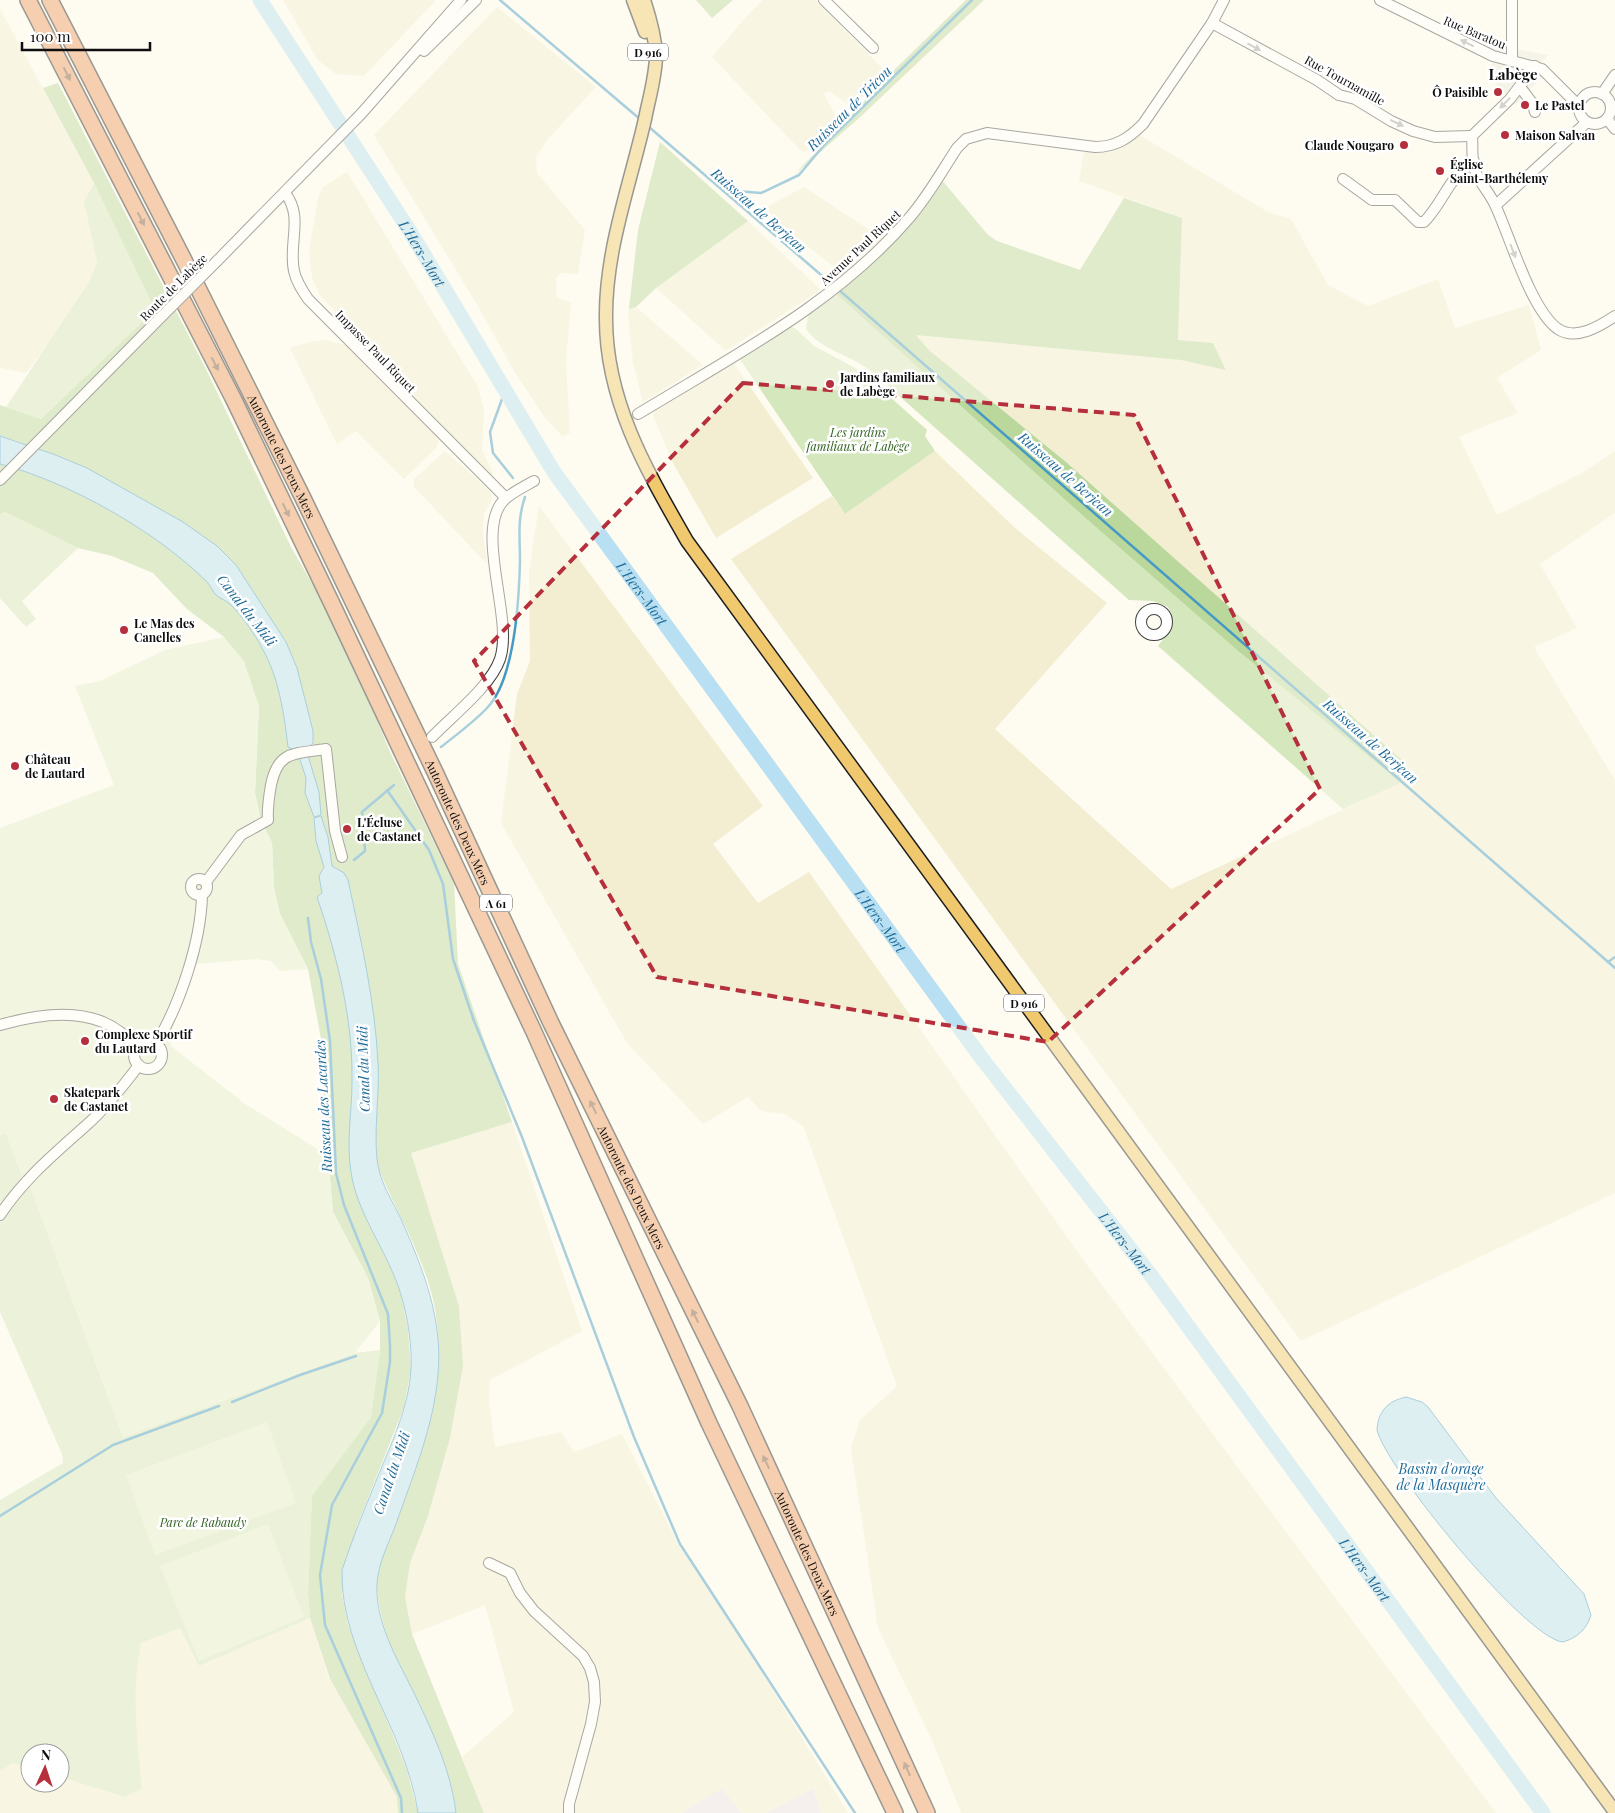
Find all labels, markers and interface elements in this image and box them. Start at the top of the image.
street label: Rue Baratou [1441,12,1509,52]
scale bar [22,20,150,52]
text: 100 m [30,26,71,46]
one-way arrow [1459,39,1474,48]
one-way arrow [1247,43,1261,52]
road number: D 916 [628,44,668,61]
street label: Rue Tournamille [1302,51,1388,109]
water label: Ruisseau de Tricou [802,61,896,155]
district label: Labège [1489,64,1538,84]
one-way arrow [63,67,71,81]
place label: Ô Paisible [1432,84,1488,100]
marker: Ô Paisible [1492,86,1504,98]
one-way arrow [1500,96,1512,108]
place label: Le Pastel [1535,97,1585,113]
marker: Le Pastel [1519,99,1531,111]
one-way arrow [1390,119,1404,127]
place label: Maison Salvan [1515,127,1596,143]
marker: Maison Salvan [1499,129,1511,141]
place label: Claude Nougaro [1305,137,1394,153]
marker: Claude Nougaro [1398,139,1410,151]
place label: Église Saint-Barthélemy [1450,156,1549,186]
water label: Ruisseau de Berjean [707,163,811,257]
marker: Église Saint-Barthélemy [1434,165,1446,177]
street label: Avenue Paul Riquet [816,205,904,289]
one-way arrow [137,212,145,226]
water label: L'Hers-Mort [395,215,451,291]
one-way arrow [1509,244,1517,259]
street label: Route de Labège [136,250,210,324]
street label: Impasse Paul Riquet [332,306,420,396]
one-way arrow [211,356,219,371]
place label: Jardins familiaux de Labège [839,369,936,399]
marker: Jardins familiaux de Labège [824,378,836,390]
street label: Autoroute des Deux Mers [244,391,320,521]
park label: Les jardins familiaux de Labège [806,424,909,454]
water label: Ruisseau de Berjean [1014,427,1118,521]
one-way arrow [283,503,291,517]
water label: L'Hers-Mort [612,556,673,630]
water label: Canal du Midi [213,570,281,650]
place label: Le Mas des Canelles [134,615,195,645]
marker: Le Mas des Canelles [118,624,130,636]
water label: Ruisseau de Berjean [1319,694,1423,788]
place label: Château de Lautard [25,751,85,781]
street label: Autoroute des Deux Mers [422,756,494,887]
marker: Château de Lautard [9,760,21,772]
place label: L'Écluse de Castanet [357,814,422,844]
marker: L'Écluse de Castanet [341,823,353,835]
water label: L'Hers-Mort [851,884,911,957]
road number: A 61 [480,894,512,911]
road number: D 916 [1004,994,1044,1011]
water label: Canal du Midi [352,1025,374,1112]
place label: Complexe Sportif du Lautard [95,1026,193,1056]
marker: Complexe Sportif du Lautard [79,1035,91,1047]
water label: Ruisseau des Lacardes [310,1038,336,1174]
place label: Skatepark de Castanet [64,1084,129,1114]
marker: Skatepark de Castanet [48,1093,60,1105]
one-way arrow [588,1100,596,1114]
street label: Autoroute des Deux Mers [594,1121,669,1252]
water label: L'Hers-Mort [1095,1207,1157,1279]
one-way arrow [691,1308,699,1323]
water label: Canal du Midi [368,1428,414,1517]
one-way arrow [761,1455,769,1469]
water label: Bassin d'orage de la Masquère [1396,1459,1486,1494]
street label: Autoroute des Deux Mers [771,1487,843,1618]
park label: Parc de Rabaudy [159,1514,247,1530]
water label: L'Hers-Mort [1335,1533,1396,1606]
north arrow [20,1743,70,1793]
text: N [40,1745,51,1764]
one-way arrow [902,1762,910,1776]

